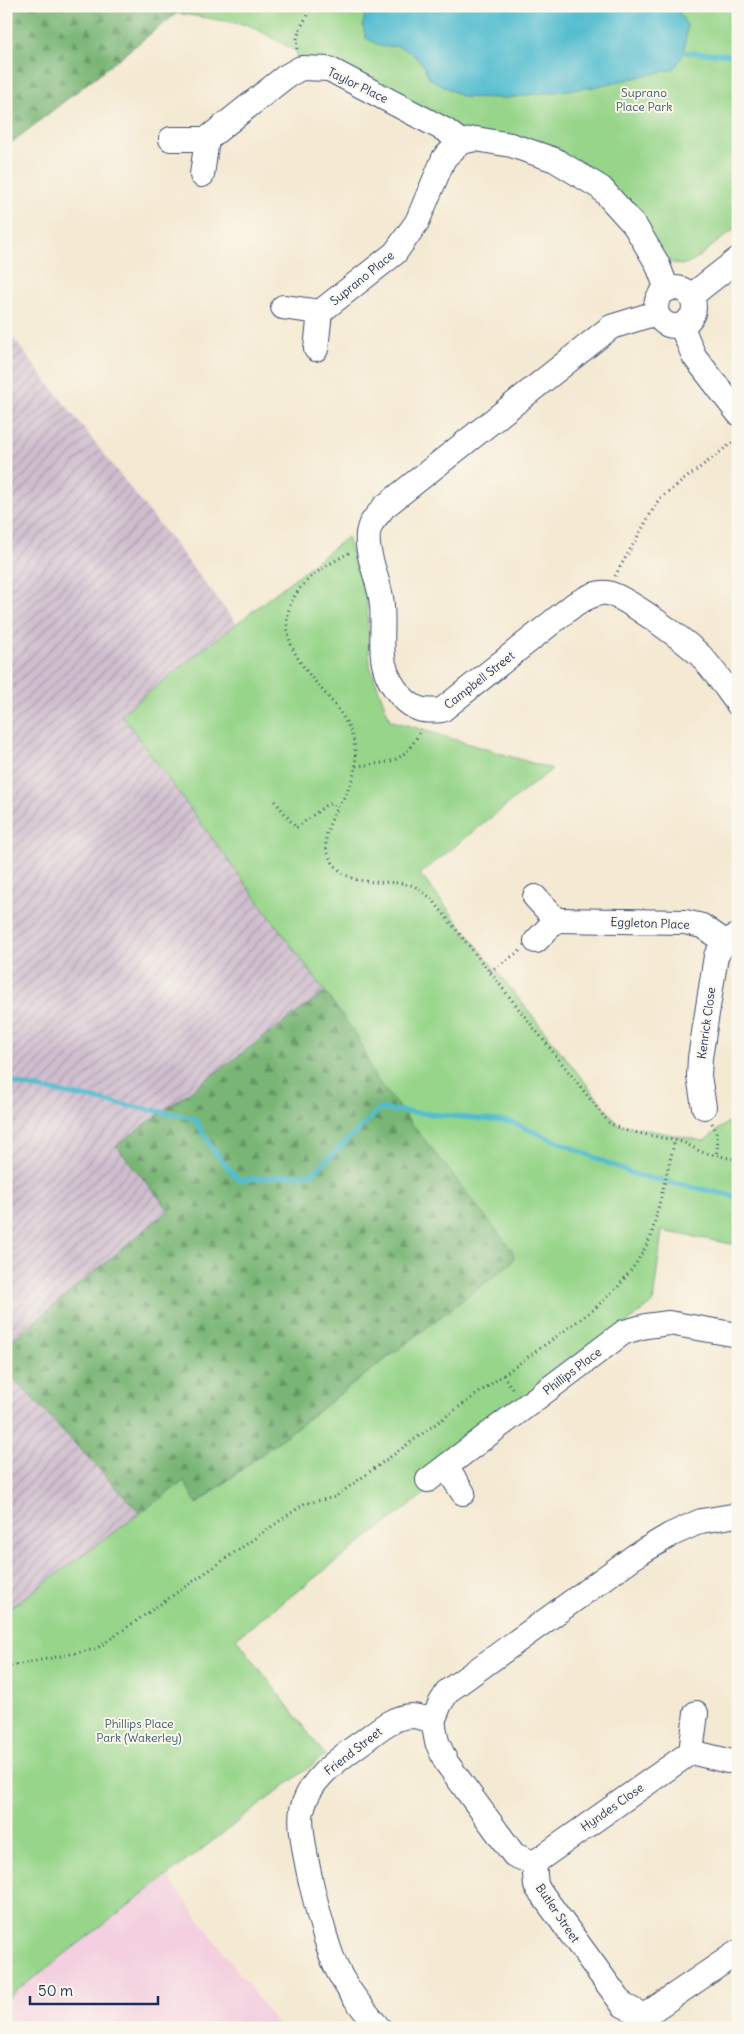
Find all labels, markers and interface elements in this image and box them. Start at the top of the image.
street label: Taylor Place [325,64,391,106]
park label: Suprano Place Park [616,85,672,114]
street label: Suprano Place [327,248,397,308]
street label: Campbell Street [441,648,517,712]
street label: Eggleton Place [610,914,690,932]
street label: Kenrick Close [694,986,718,1060]
street label: Phillips Place [540,1344,604,1398]
park label: Phillips Place Park (Wakerley) [96,1716,182,1745]
street label: Friend Street [321,1724,385,1778]
street label: Hyndes Close [578,1780,646,1834]
street label: Butler Street [533,1881,583,1945]
scale bar [30,1974,158,2006]
text: 50 m [38,1981,73,2000]

